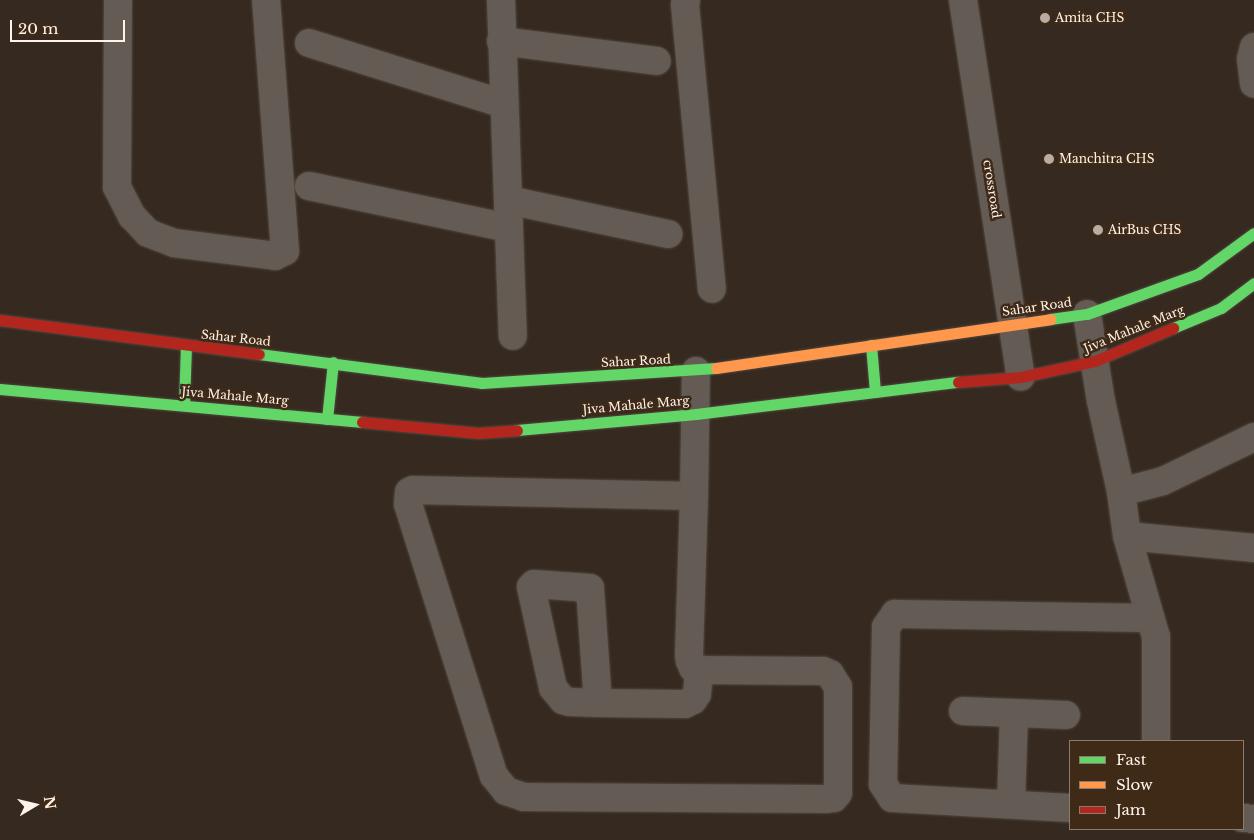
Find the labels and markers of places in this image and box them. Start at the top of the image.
place label: Amita CHS [1055,11,1124,25]
marker: Amita CHS [1039,12,1051,24]
place label: Manchitra CHS [1059,152,1155,166]
marker: Manchitra CHS [1043,153,1055,165]
place label: AirBus CHS [1108,223,1181,237]
marker: AirBus CHS [1092,224,1104,236]

